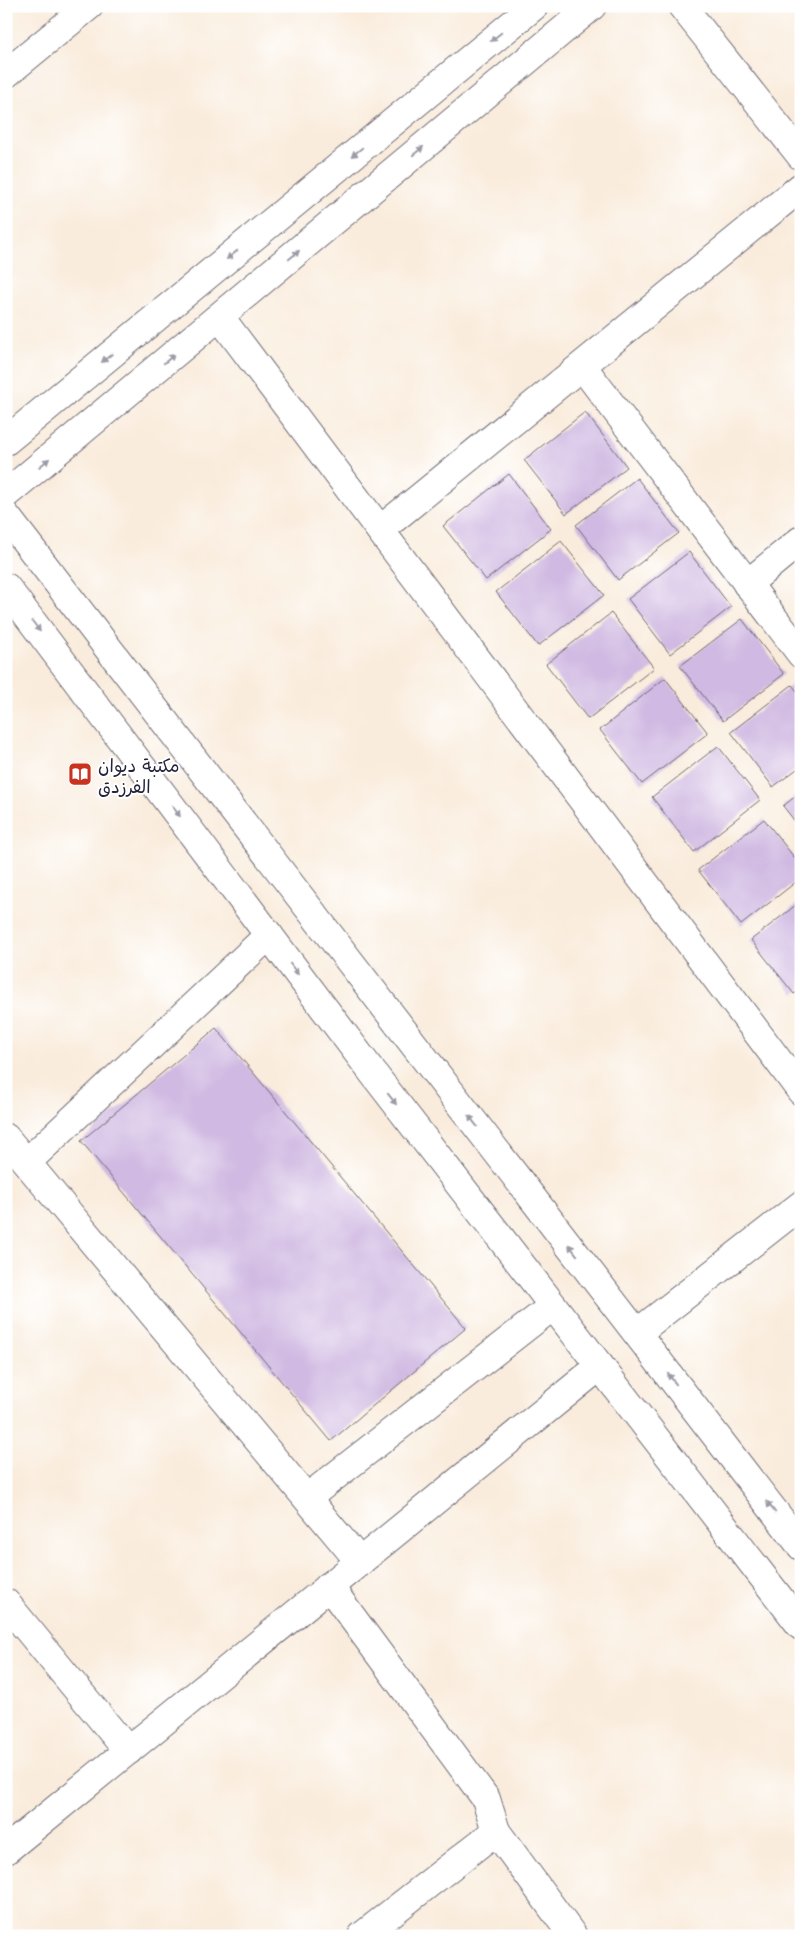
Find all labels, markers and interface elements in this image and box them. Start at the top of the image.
one-way arrow [490,32,503,43]
one-way arrow [412,145,424,157]
one-way arrow [351,146,364,157]
one-way arrow [287,249,299,261]
one-way arrow [226,250,239,261]
one-way arrow [100,353,113,364]
one-way arrow [162,353,174,365]
one-way arrow [37,457,50,468]
one-way arrow [30,619,41,632]
place label: مكتبة ديوان الفرزدق [98,751,180,799]
library icon: مكتبة ديوان الفرزدق [67,761,93,787]
one-way arrow [170,804,181,817]
one-way arrow [289,962,300,975]
one-way arrow [387,1092,398,1105]
one-way arrow [468,1115,479,1128]
one-way arrow [567,1244,578,1257]
one-way arrow [666,1373,677,1386]
one-way arrow [766,1500,776,1514]

